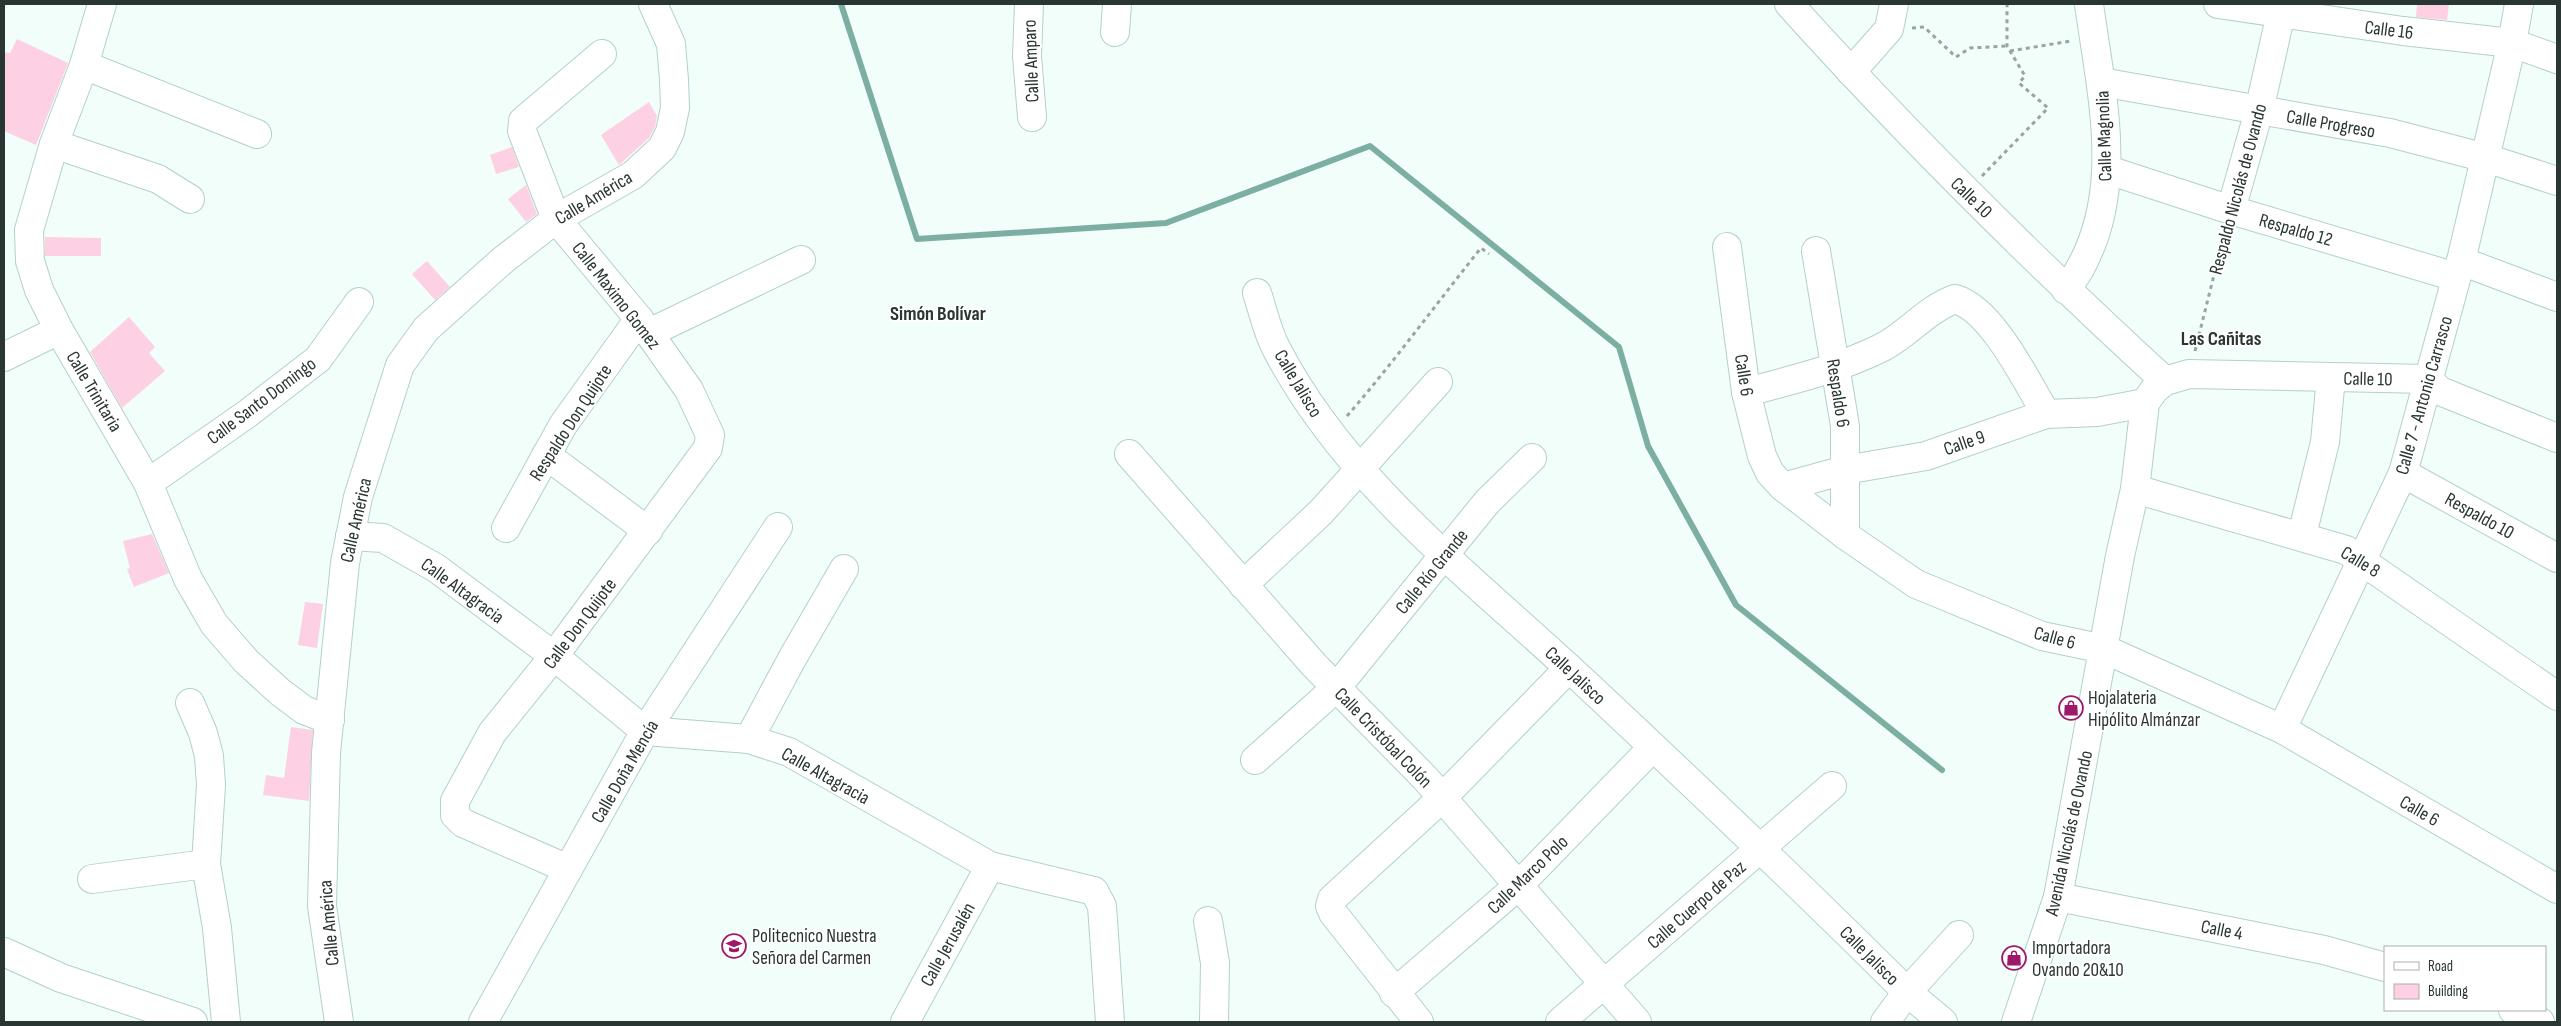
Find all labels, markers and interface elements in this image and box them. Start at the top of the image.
street label: Calle 16 [2363,16,2414,45]
street label: Calle Amparo [1019,19,1044,103]
street label: Calle Magnolia [2091,90,2118,182]
street label: Respaldo Nicolás de Ovando [2205,101,2272,277]
street label: Calle Progreso [2284,105,2377,144]
street label: Calle América [551,166,637,230]
street label: Calle 10 [1945,173,1997,223]
street label: Respaldo 12 [2256,209,2335,252]
street label: Calle Maximo Gomez [567,237,665,355]
district label: Simón Bolívar [890,302,986,326]
street label: Calle 7 - Antonio Carrasco [2391,314,2458,477]
district label: Las Cañitas [2181,327,2262,351]
street label: Calle Jalisco [1269,346,1327,422]
street label: Calle Trinitaria [61,347,127,436]
street label: Calle Santo Domingo [203,353,321,450]
street label: Calle 6 [1729,353,1758,398]
street label: Respaldo 6 [1821,357,1854,429]
street label: Respaldo Don Quijote [525,360,617,485]
street label: Calle 10 [2343,368,2393,391]
street label: Calle 9 [1941,426,1988,461]
street label: Calle América [336,476,377,565]
street label: Respaldo 10 [2441,488,2518,545]
street label: Calle Río Grande [1391,525,1473,619]
street label: Calle 8 [2336,542,2384,583]
street label: Calle Altagracia [416,553,508,629]
street label: Calle Don Quijote [539,574,622,674]
street label: Calle 6 [2031,622,2078,655]
street label: Calle Jalisco [1540,642,1610,710]
street label: Calle Cristóbal Colón [1329,683,1437,793]
place label: Hojalateria Hipólito Almánzar [2088,687,2201,732]
shop icon: Hojalateria Hipólito Almánzar [2058,695,2084,721]
street label: Calle Doña Mencía [587,716,664,827]
street label: Calle Altagracia [777,743,873,810]
street label: Avenida Nicolás de Ovando [2041,749,2098,919]
street label: Calle 6 [2395,791,2443,832]
street label: Calle Marco Polo [1483,831,1573,919]
street label: Calle Cuerpo de Paz [1643,856,1751,954]
street label: Calle América [314,879,345,967]
street label: Calle Jerusalén [916,899,981,991]
street label: Calle 4 [2199,915,2245,946]
street label: Calle Jalisco [1834,921,1904,991]
place label: Politecnico Nuestra Señora del Carmen [752,925,877,970]
school or university icon: Politecnico Nuestra Señora del Carmen [721,933,747,959]
place label: Importadora Ovando 20&10 [2032,937,2124,982]
shop icon: Importadora Ovando 20&10 [2001,945,2027,971]
legend [2384,946,2546,1011]
text: Road [2428,957,2453,976]
text: Building [2428,982,2468,1001]

